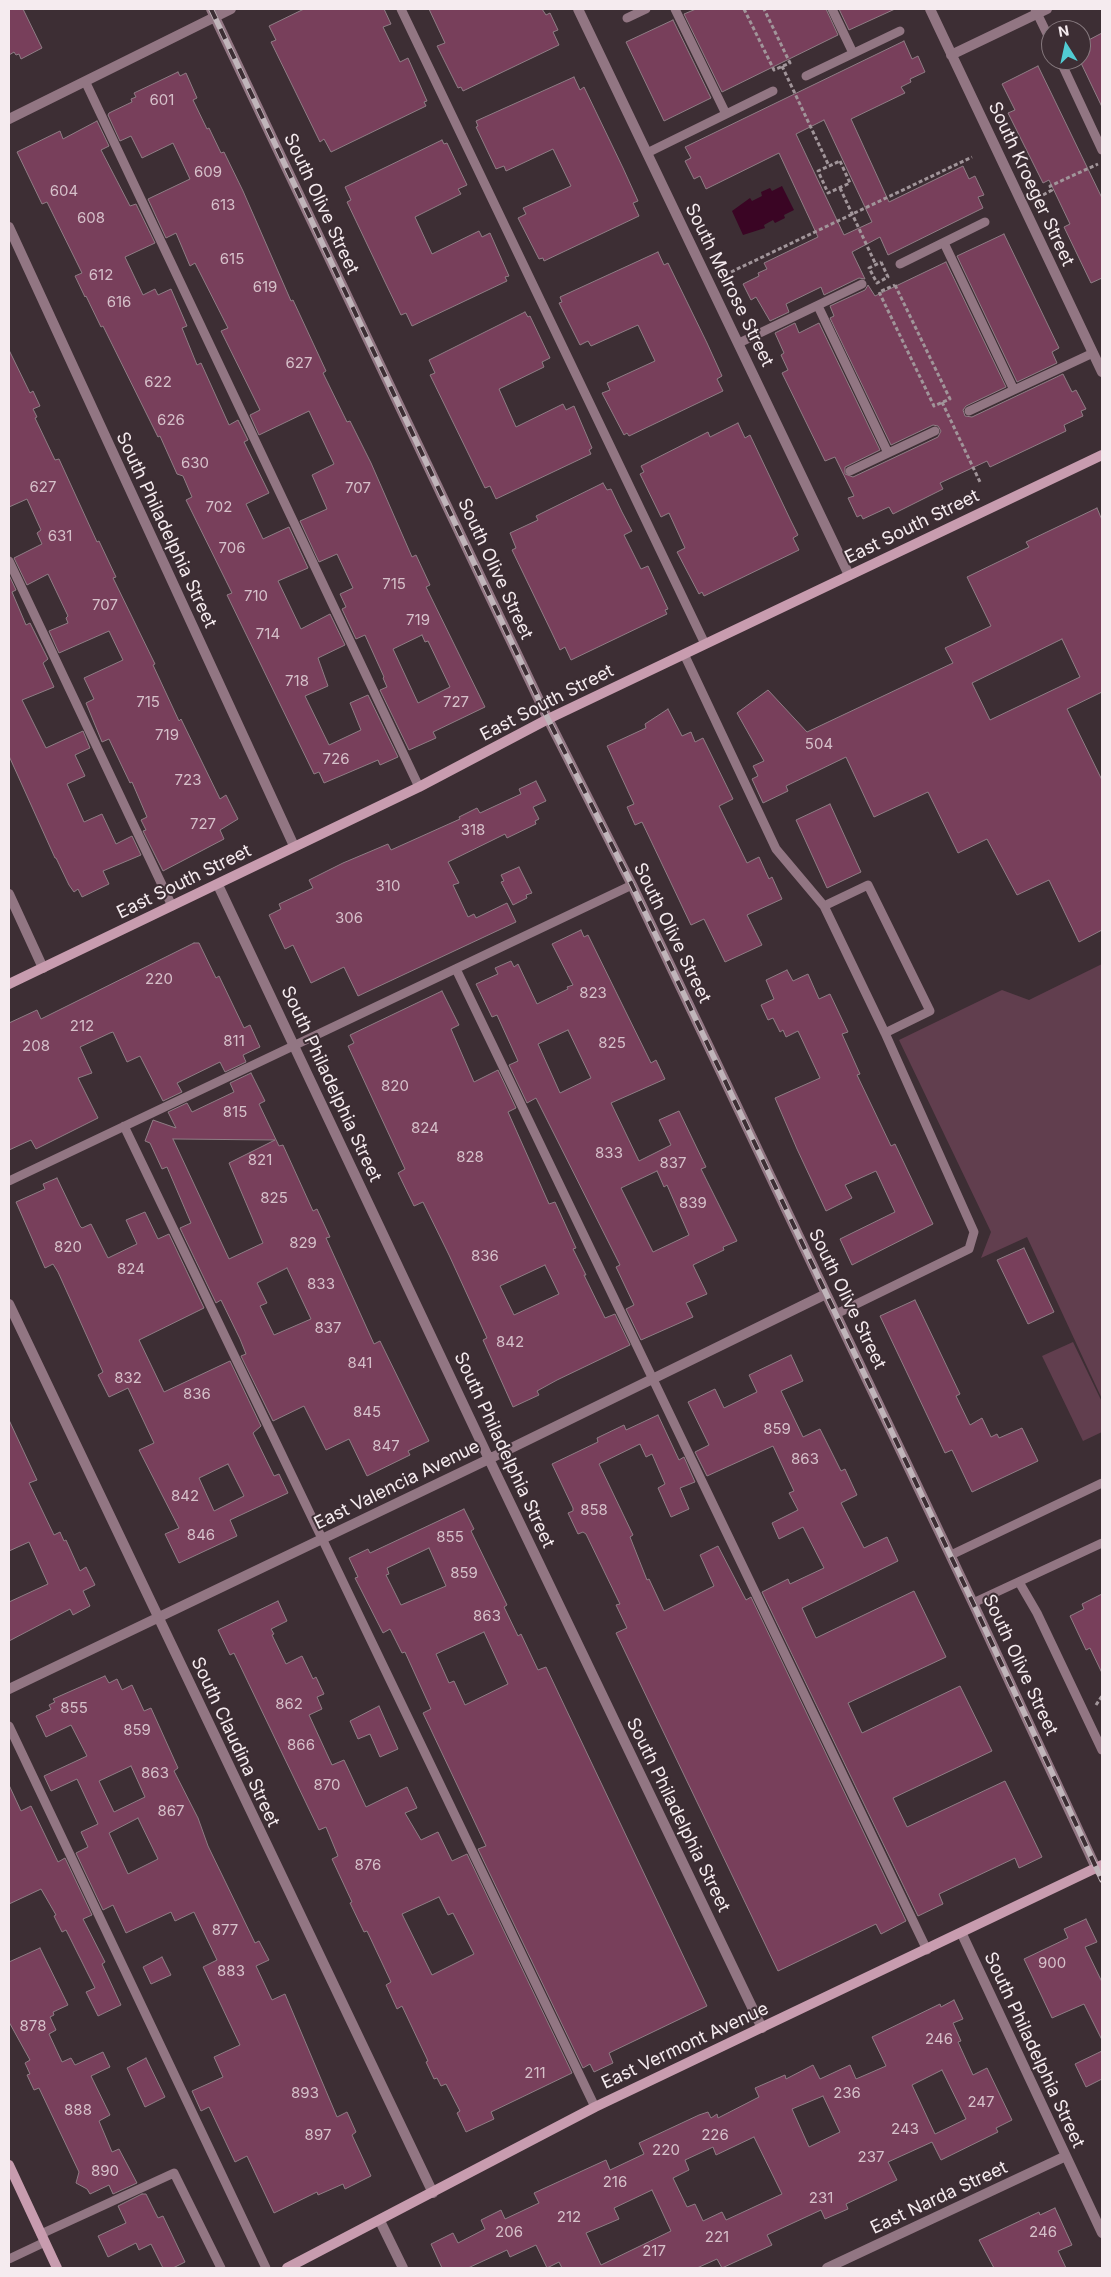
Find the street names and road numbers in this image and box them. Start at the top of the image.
street label: South Kroeger Street [983,99,1079,269]
street label: South Olive Street [279,130,363,278]
street label: South Melrose Street [680,200,778,370]
street label: South Philadelphia Street [111,429,221,631]
street label: East South Street [841,485,983,569]
street label: South Olive Street [453,495,537,643]
street label: East South Street [477,660,617,746]
street label: East South Street [113,840,255,924]
street label: South Olive Street [629,859,715,1007]
street label: South Philadelphia Street [276,983,386,1185]
street label: South Olive Street [804,1225,890,1373]
street label: South Philadelphia Street [449,1349,559,1551]
street label: East Valencia Avenue [311,1436,483,1534]
street label: South Olive Street [978,1591,1062,1739]
street label: South Claudina Street [186,1654,284,1830]
street label: South Philadelphia Street [622,1714,734,1916]
street label: South Philadelphia Street [979,1949,1089,2151]
street label: East Vermont Avenue [598,1998,772,2094]
street label: East Narda Street [867,2157,1011,2239]

